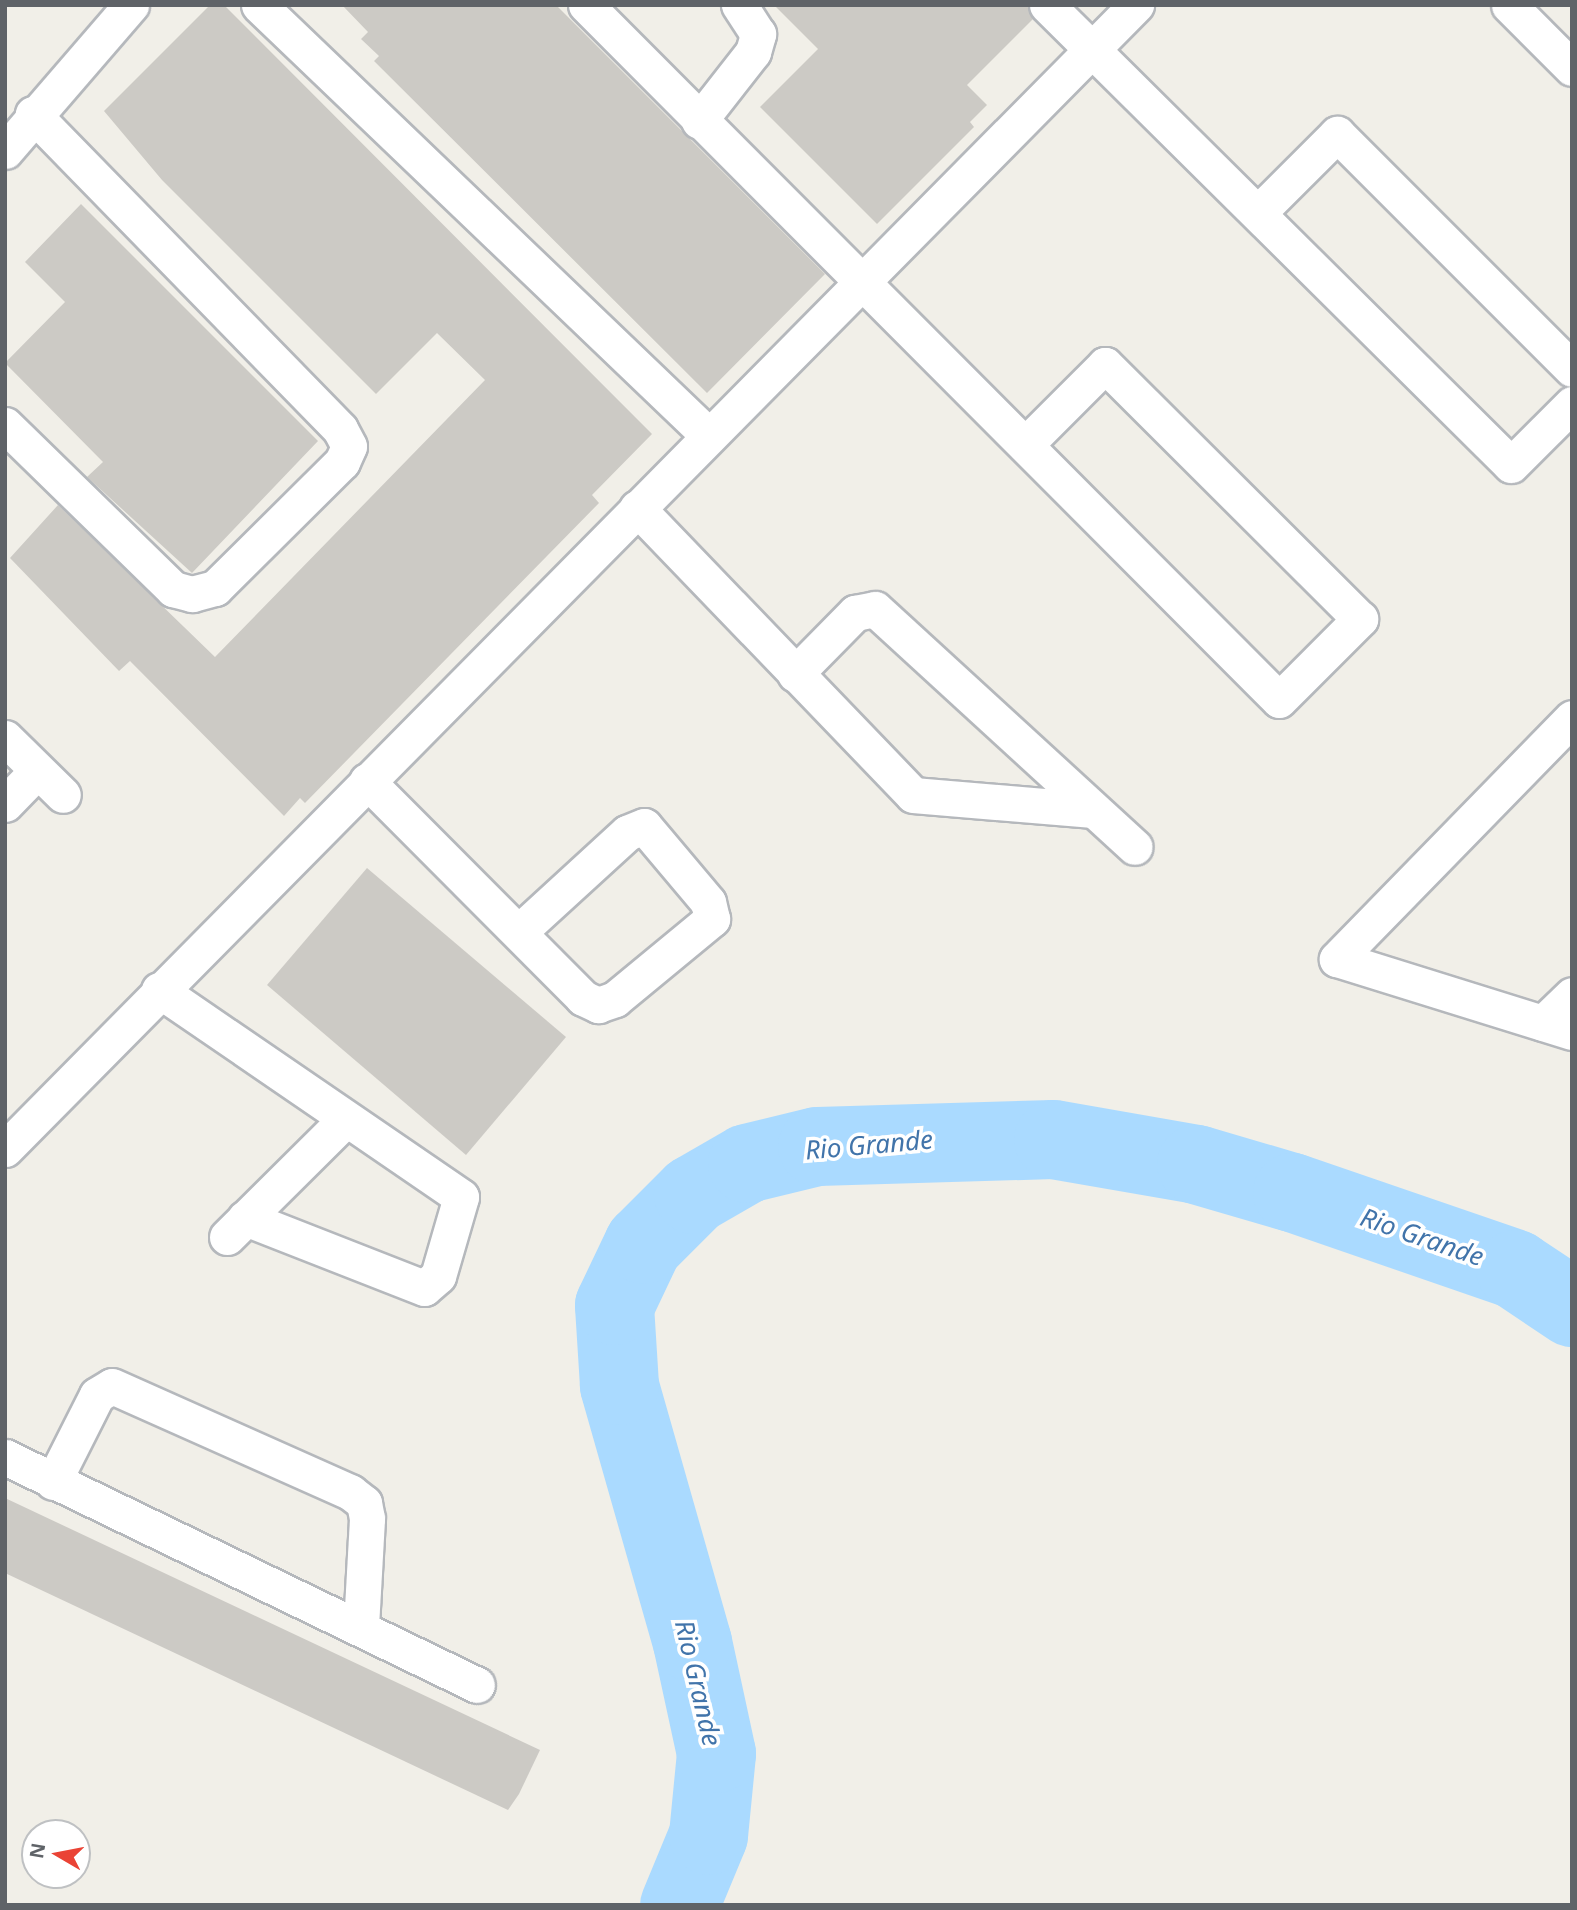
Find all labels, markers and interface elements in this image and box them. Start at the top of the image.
water label: Rio Grande [804,1124,934,1166]
water label: Rio Grande [1356,1201,1488,1273]
water label: Rio Grande [668,1617,728,1749]
north arrow [21,1819,91,1889]
text: N [23,1841,51,1861]

